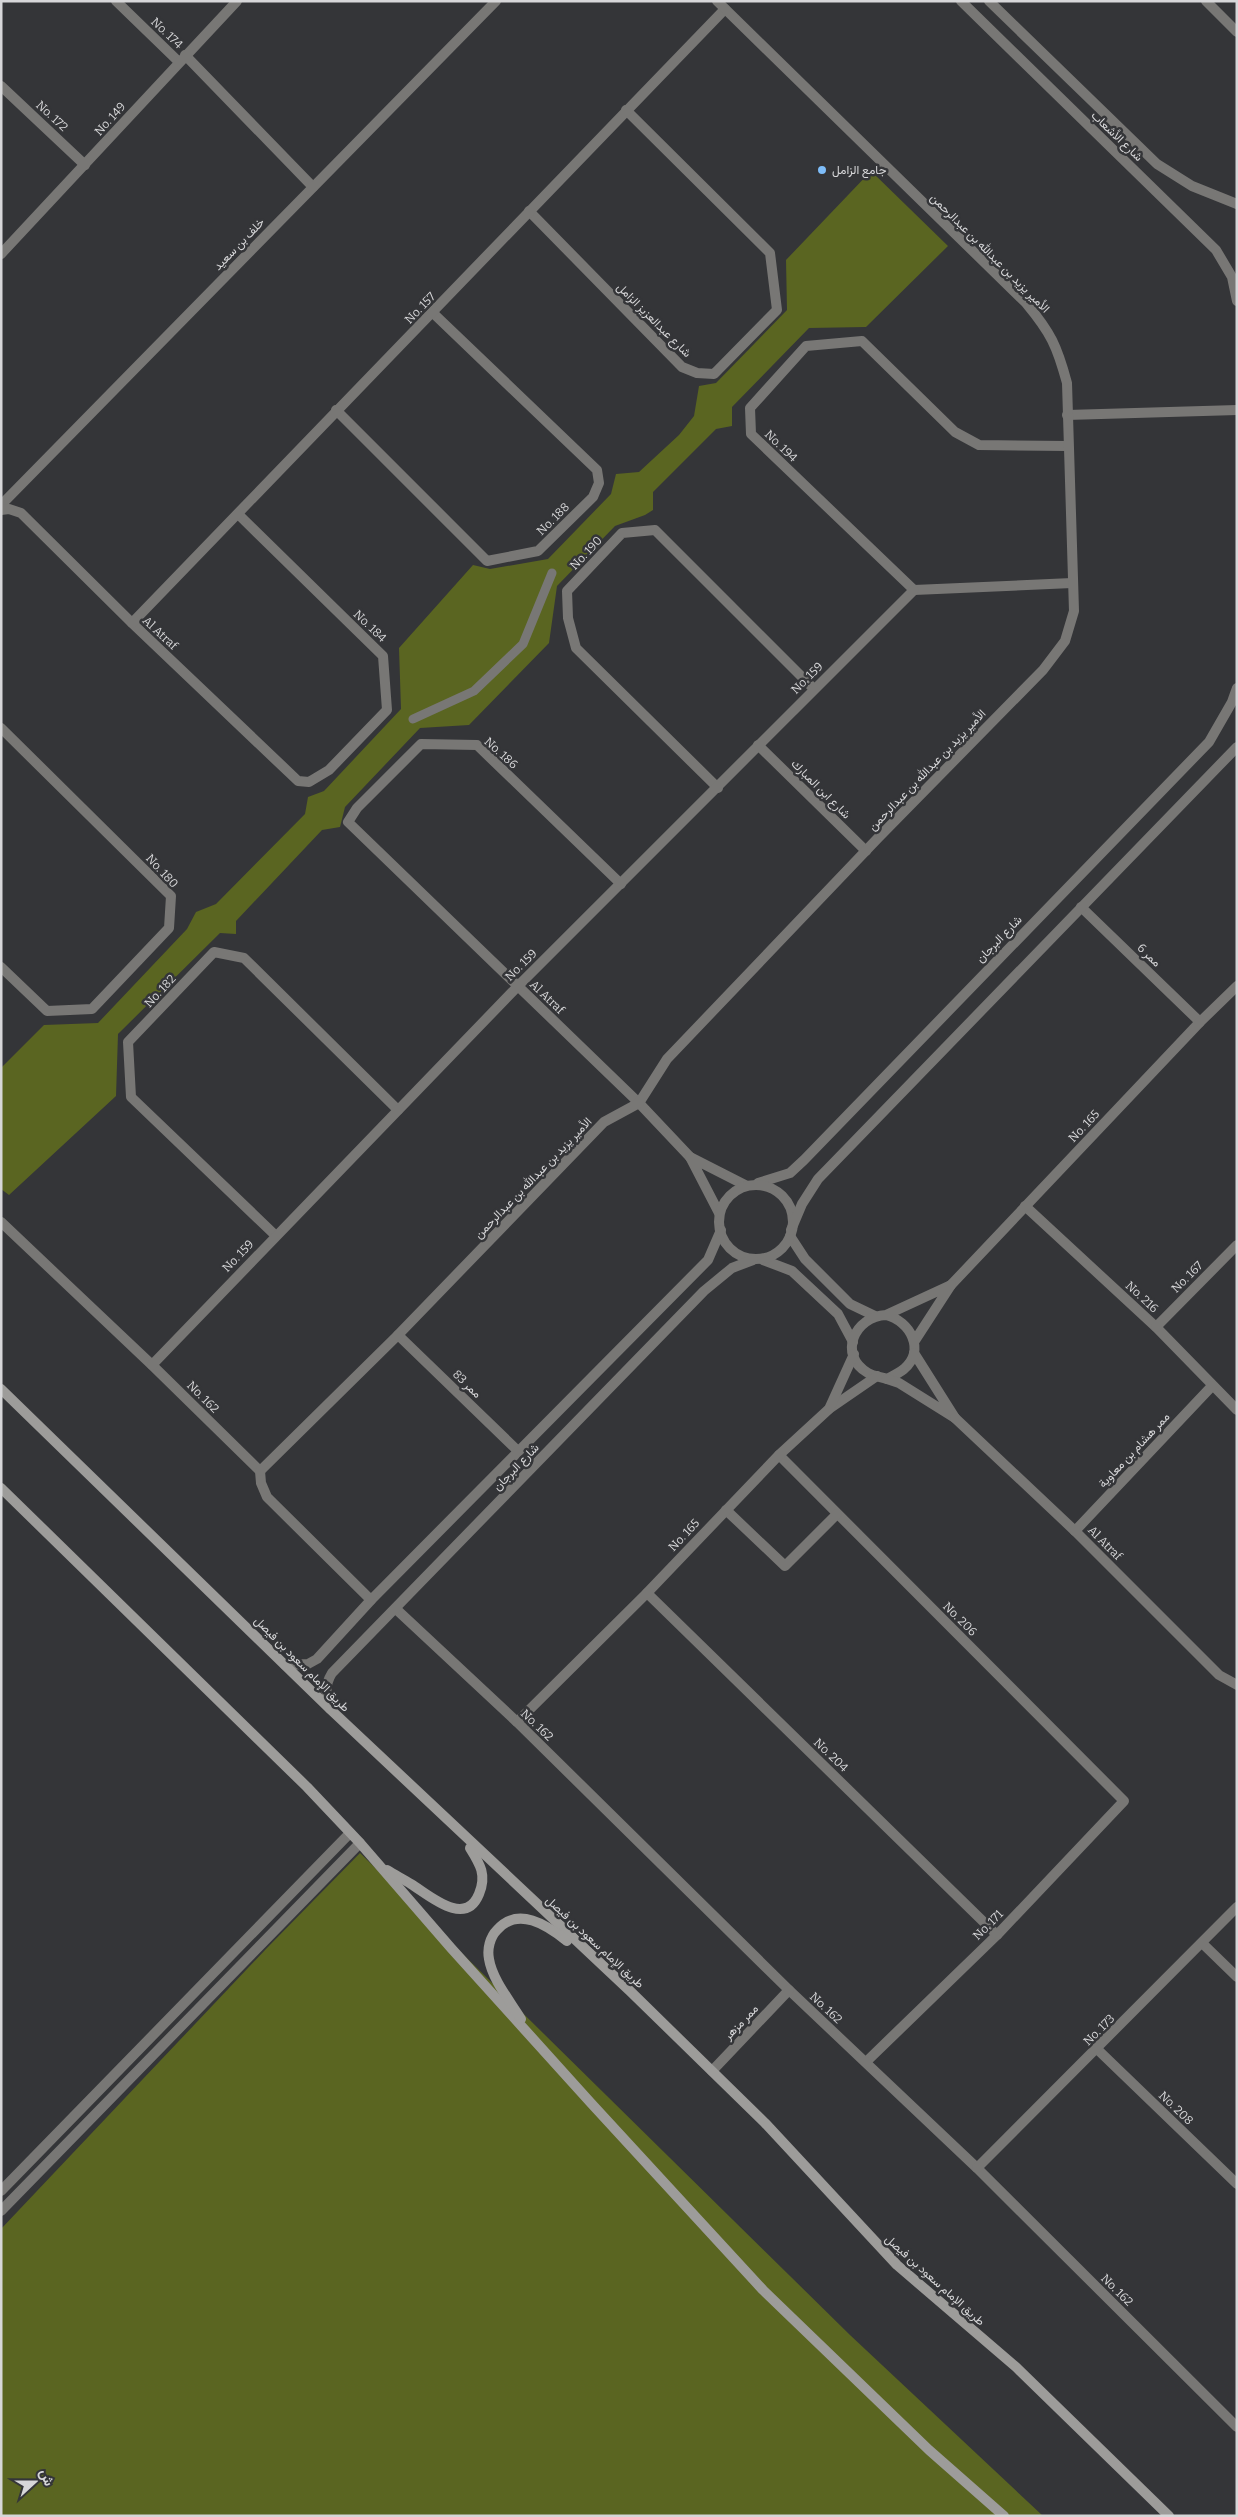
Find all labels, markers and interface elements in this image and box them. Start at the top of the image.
street label: No. 174 [148,15,186,51]
street label: No. 172 [33,98,71,134]
street label: No. 149 [91,100,129,138]
street label: شارع الأشعاب [1087,108,1146,165]
place label: جامع الزامل [832,163,886,179]
marker: جامع الزامل [816,164,828,176]
street label: الأمير يزيد بن عبدالله بن عبدالرحمن [927,190,1053,316]
street label: خلف بن سعيد [211,215,268,274]
street label: شارع عبدالعزيز الزامل [612,280,694,362]
street label: No. 157 [402,289,438,327]
street label: No. 194 [762,427,800,465]
street label: No. 188 [534,500,572,538]
street label: No. 190 [567,533,605,573]
street label: No. 184 [351,607,389,645]
street label: Al Atraf [140,613,181,653]
street label: No. 159 [788,659,826,697]
street label: الأمير يزيد بن عبدالله بن عبدالرحمن [865,707,989,834]
street label: No. 186 [481,734,521,772]
street label: شارع ابن المبارك [787,756,854,823]
street label: No. 180 [143,851,181,891]
street label: شارع البرجان [973,913,1026,967]
street label: ممر 6 [1134,940,1164,970]
street label: No. 159 [502,946,540,984]
street label: No. 182 [141,972,179,1010]
street label: Al Atraf [527,977,568,1017]
street label: No. 165 [1066,1107,1102,1145]
street label: الأمير يزيد بن عبدالله بن عبدالرحمن [471,1115,595,1242]
street label: No. 159 [219,1237,257,1275]
street label: No. 167 [1168,1258,1206,1296]
street label: No. 216 [1123,1278,1161,1316]
street label: ممر 83 [449,1367,484,1402]
street label: No. 162 [184,1378,222,1416]
street label: ممر هشام بن معاوية [1096,1409,1173,1491]
street label: شارع البرجان [490,1441,543,1495]
street label: No. 165 [666,1516,702,1554]
street label: Al Atraf [1085,1523,1126,1564]
street label: No. 206 [940,1599,980,1639]
street label: طريق الإمام سعود بن فيصل [251,1613,353,1715]
street label: No. 162 [518,1706,556,1744]
street label: No. 204 [811,1735,851,1775]
street label: طريق الإمام سعود بن فيصل [542,1893,647,1992]
street label: No. 171 [970,1907,1006,1943]
street label: No. 162 [807,1989,845,2027]
street label: ممر مزهر [720,2002,762,2044]
street label: No. 173 [1081,2011,1118,2048]
street label: No. 208 [1156,2088,1196,2128]
street label: طريق الإمام سعود بن فيصل [882,2232,988,2329]
street label: No. 162 [1098,2271,1136,2309]
north arrow [10,2457,60,2507]
text: ش [36,2467,58,2489]

